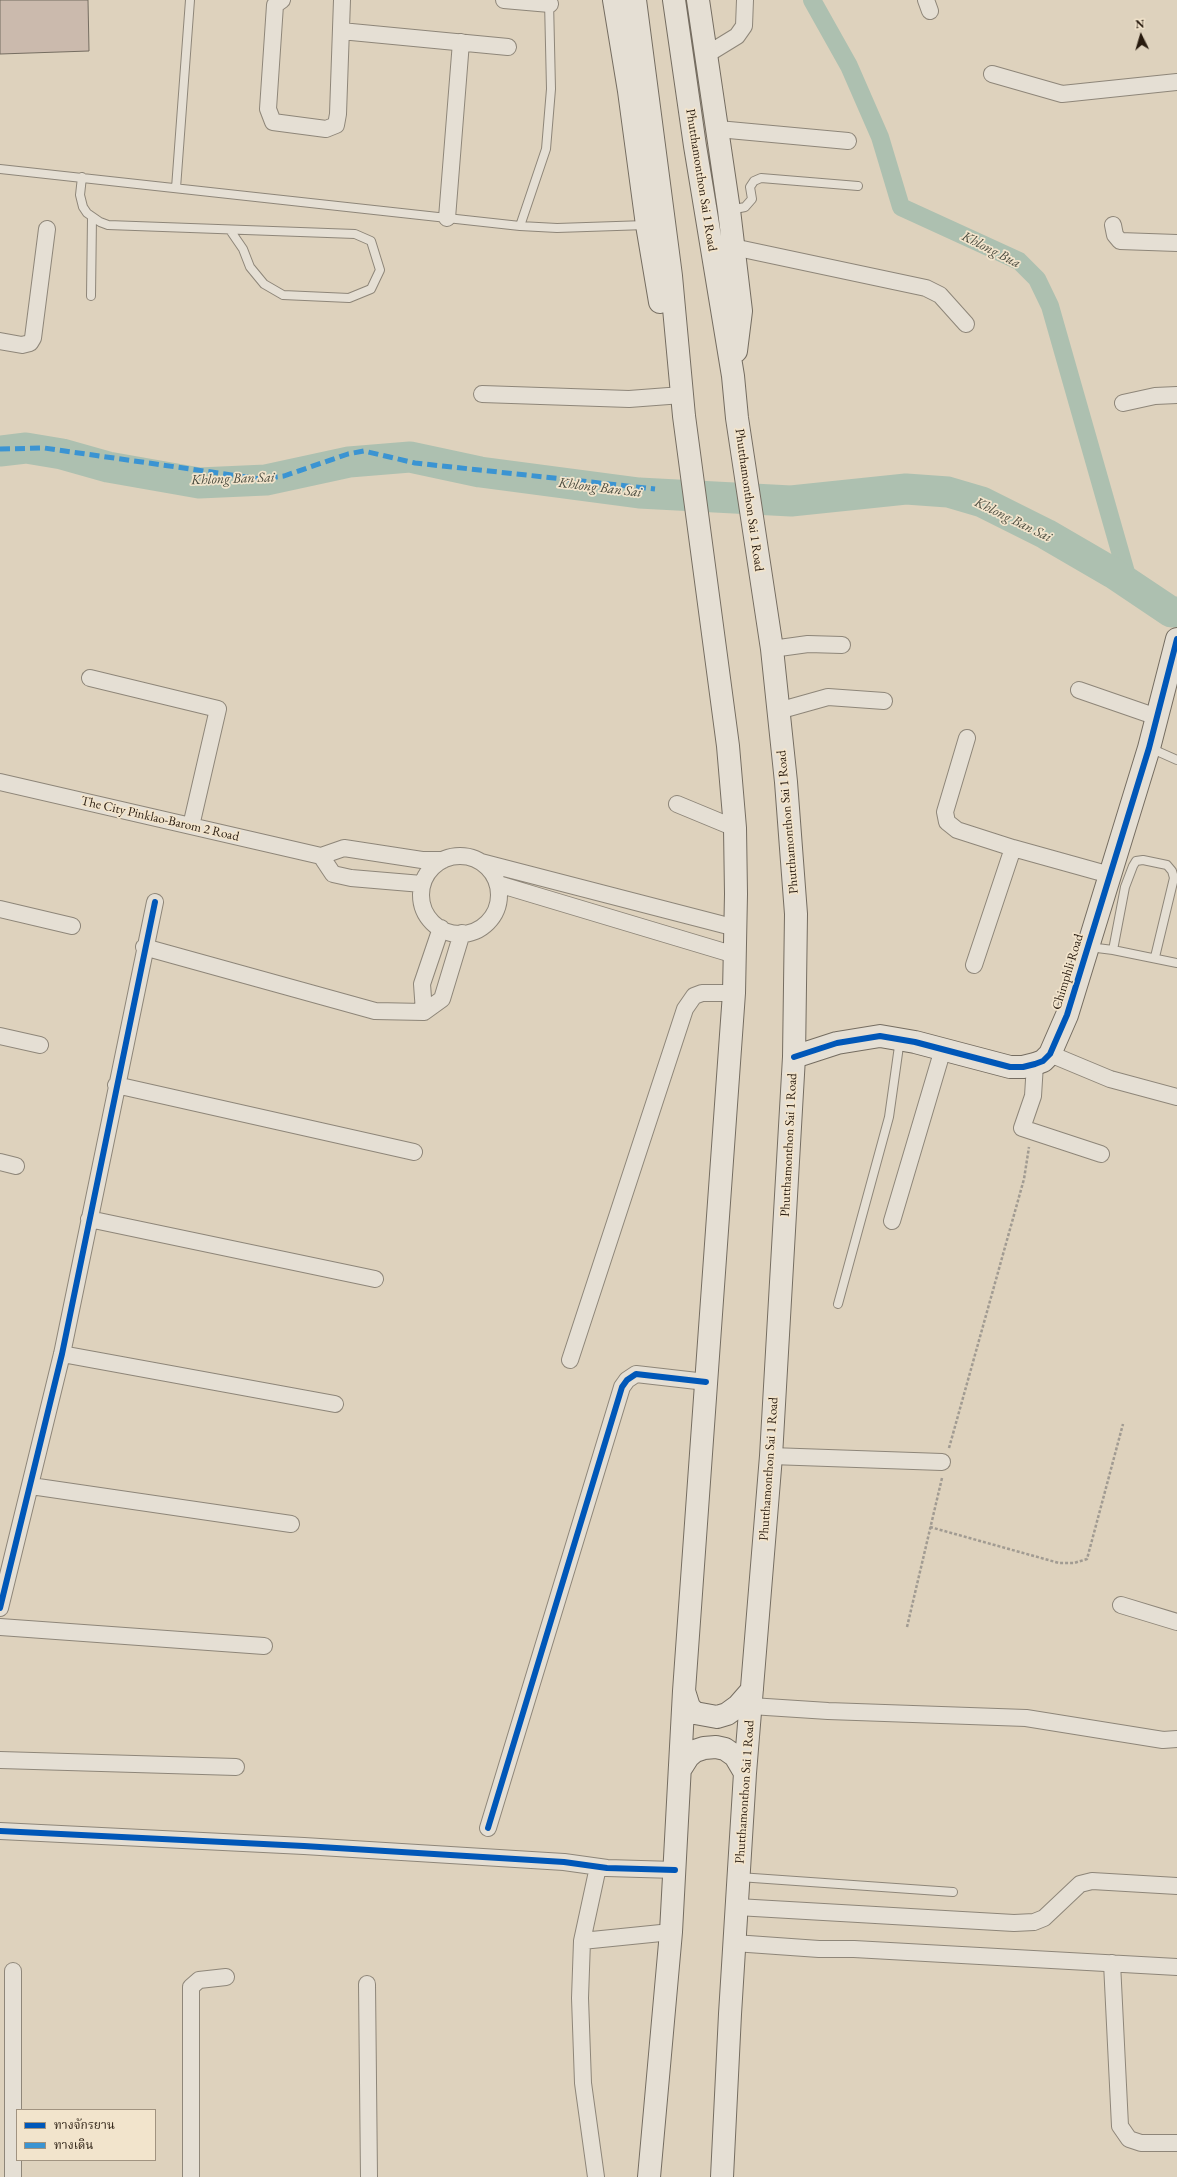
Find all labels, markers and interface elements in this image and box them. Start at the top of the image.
north arrow [1121,16,1161,56]
text: N [1135,17,1145,31]
street label: Phutthamonthon Sai 1 Road [682,108,720,252]
water label: Khlong Bua [959,228,1023,272]
street label: Phutthamonthon Sai 1 Road [731,428,767,572]
water label: Khlong Ban Sai [191,469,275,489]
water label: Khlong Ban Sai [557,475,643,501]
water label: Khlong Ban Sai [972,494,1054,546]
street label: Phutthamonthon Sai 1 Road [774,750,802,894]
street label: The City Pinklao-Barom 2 Road [79,793,241,845]
street label: Chimphli Road [1049,932,1087,1012]
street label: Phutthamonthon Sai 1 Road [777,1073,801,1217]
street label: Phutthamonthon Sai 1 Road [756,1397,782,1541]
street label: Phutthamonthon Sai 1 Road [732,1720,758,1864]
legend [16,2109,156,2161]
text: ทางจักรยาน [54,2117,115,2133]
text: ทางเดิน [54,2137,93,2153]

